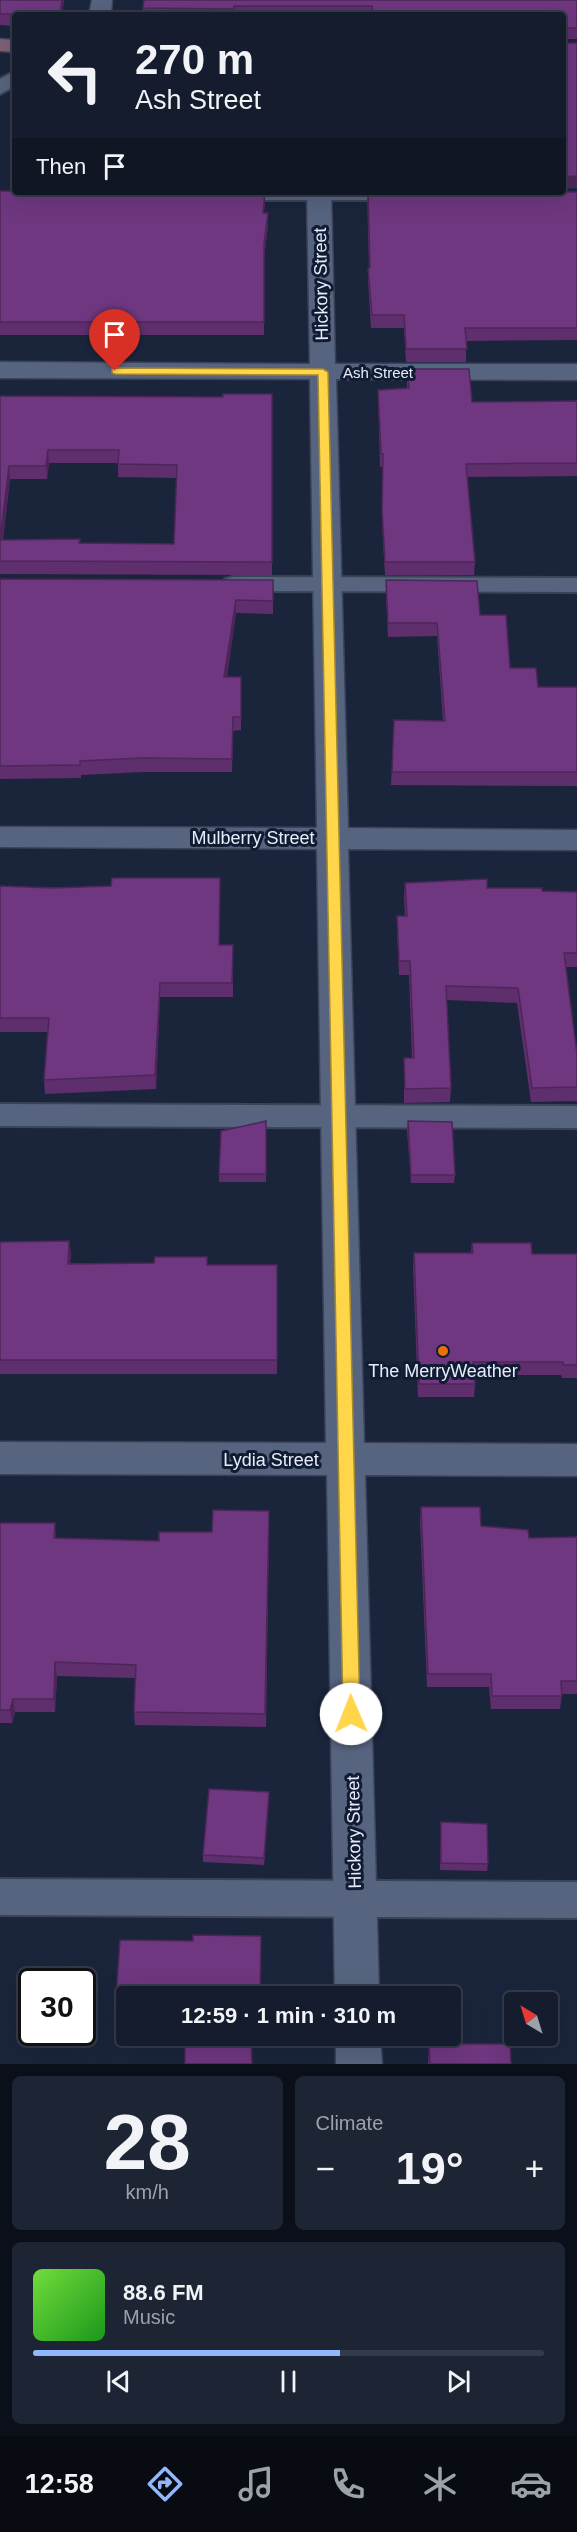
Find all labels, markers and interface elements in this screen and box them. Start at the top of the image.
icon: left [36,36,114,114]
text: 270 m [135,36,254,83]
text: Ash Street [135,85,261,115]
icon: arrive [98,150,131,183]
text: Then [36,154,86,179]
street label: Hickory Street [310,227,332,341]
pin [89,309,140,371]
icon: arrive [98,318,131,351]
street label: Ash Street [343,364,414,381]
street label: Mulberry Street [191,828,315,848]
marker: The MerryWeather [436,1344,450,1358]
place label: The MerryWeather [368,1361,518,1381]
street label: Lydia Street [223,1450,319,1470]
position arrow [319,1682,383,1746]
street label: Hickory Street [343,1775,365,1889]
speed limit sign: 30 [18,1968,96,2046]
north arrow [504,1992,558,2046]
map controls [504,1992,558,2046]
text: 12:59 · 1 min · 310 m [181,2003,396,2028]
text: 28 [104,2098,191,2186]
text: Climate [316,2112,383,2134]
text: 19° [396,2143,464,2194]
text: − [316,2150,335,2187]
text: + [525,2150,544,2187]
text: km/h [126,2181,169,2203]
text: 88.6 FM [123,2280,204,2305]
text: Music [123,2306,175,2328]
icon: previous [102,2365,135,2398]
icon: pause [272,2365,305,2398]
icon: next [442,2365,475,2398]
icon: directions [144,2463,186,2505]
icon: music [235,2463,277,2505]
icon: phone [327,2463,369,2505]
icon: climate [419,2463,461,2505]
icon: car [510,2463,552,2505]
text: 12:58 [25,2469,94,2499]

